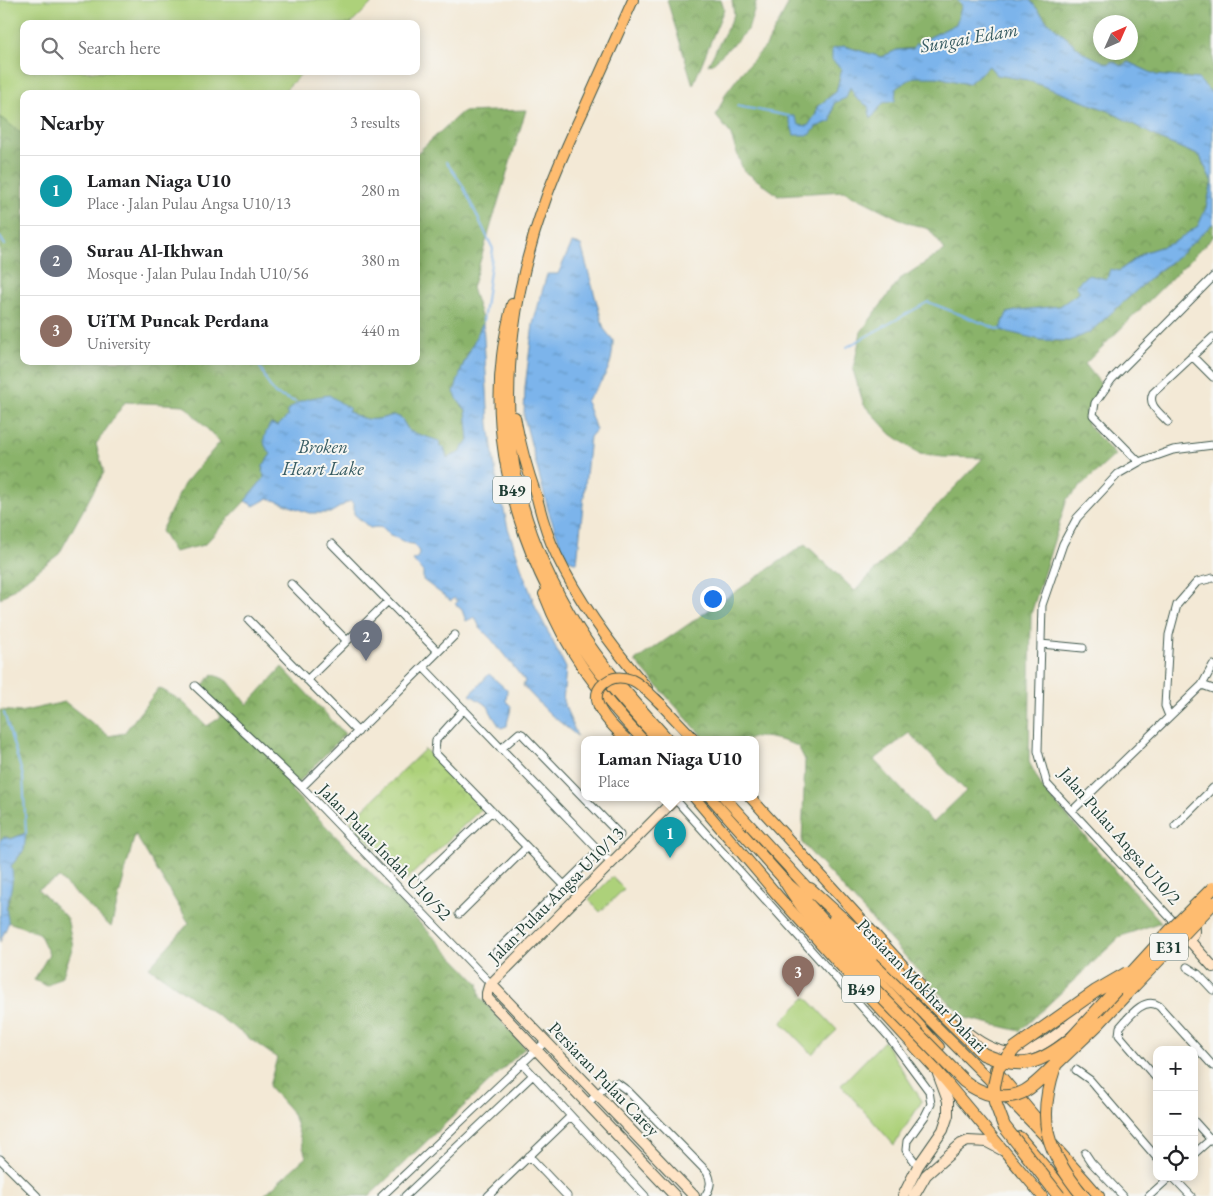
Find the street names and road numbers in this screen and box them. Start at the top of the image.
road number: B49 [493,476,531,504]
street label: Jalan Pulau Angsa U10/2 [1053,761,1187,909]
street label: Jalan Pulau Indah U10/52 [313,777,457,925]
street label: Jalan Pulau Angsa U10/13 [481,822,629,969]
street label: Persiaran Mokhtar Dahari [852,914,993,1058]
road number: E31 [1150,934,1188,960]
road number: B49 [842,976,880,1002]
street label: Persiaran Pulau Carey [544,1016,665,1141]

